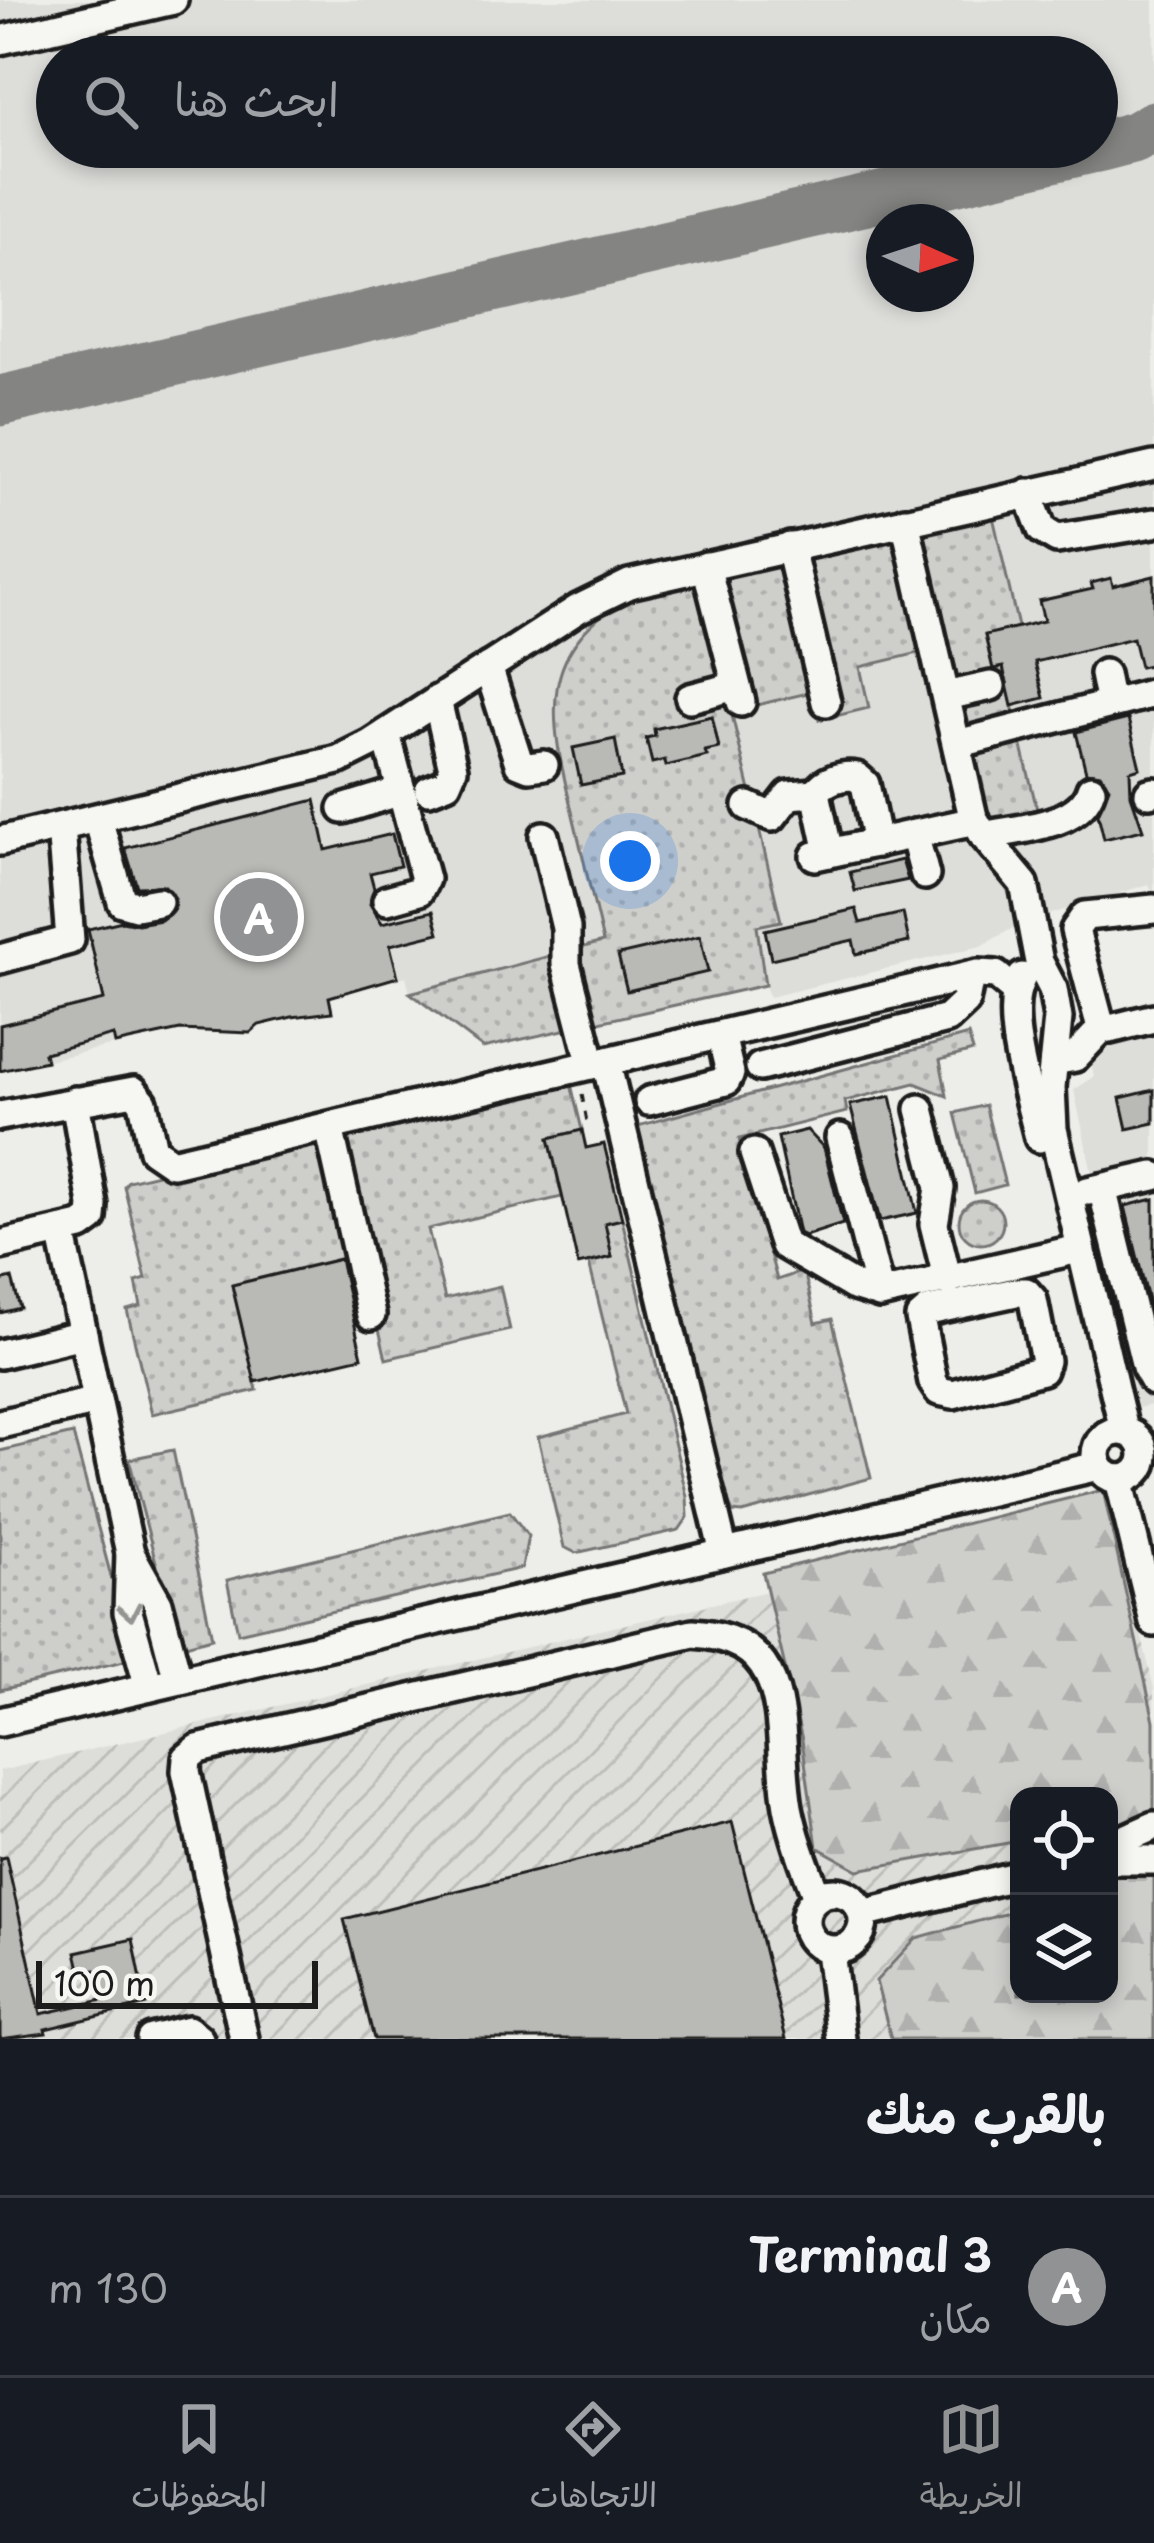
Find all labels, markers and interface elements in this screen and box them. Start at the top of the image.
search box [36,36,1118,168]
text: ابحث هنا [174,63,339,131]
icon: search [78,69,144,135]
north arrow [866,204,974,312]
your location [600,831,660,891]
pin: A [220,872,298,962]
one-way arrow [116,1602,142,1622]
map controls [1010,1787,1118,2003]
button: locate [1010,1787,1118,1895]
button: layers [1010,1895,1118,2003]
scale bar [36,1955,318,2008]
text: 100 m [54,1957,155,2007]
text: بالقرب منك [866,2073,1106,2150]
text: Terminal 3 [749,2219,992,2287]
text: 130 m [48,2257,168,2316]
text: A [1052,2257,1082,2316]
text: مكان [920,2287,992,2346]
tab: المحفوظات [131,2396,267,2525]
tab: الاتجاهات [530,2396,657,2525]
tab: الخريطة [920,2396,1023,2525]

